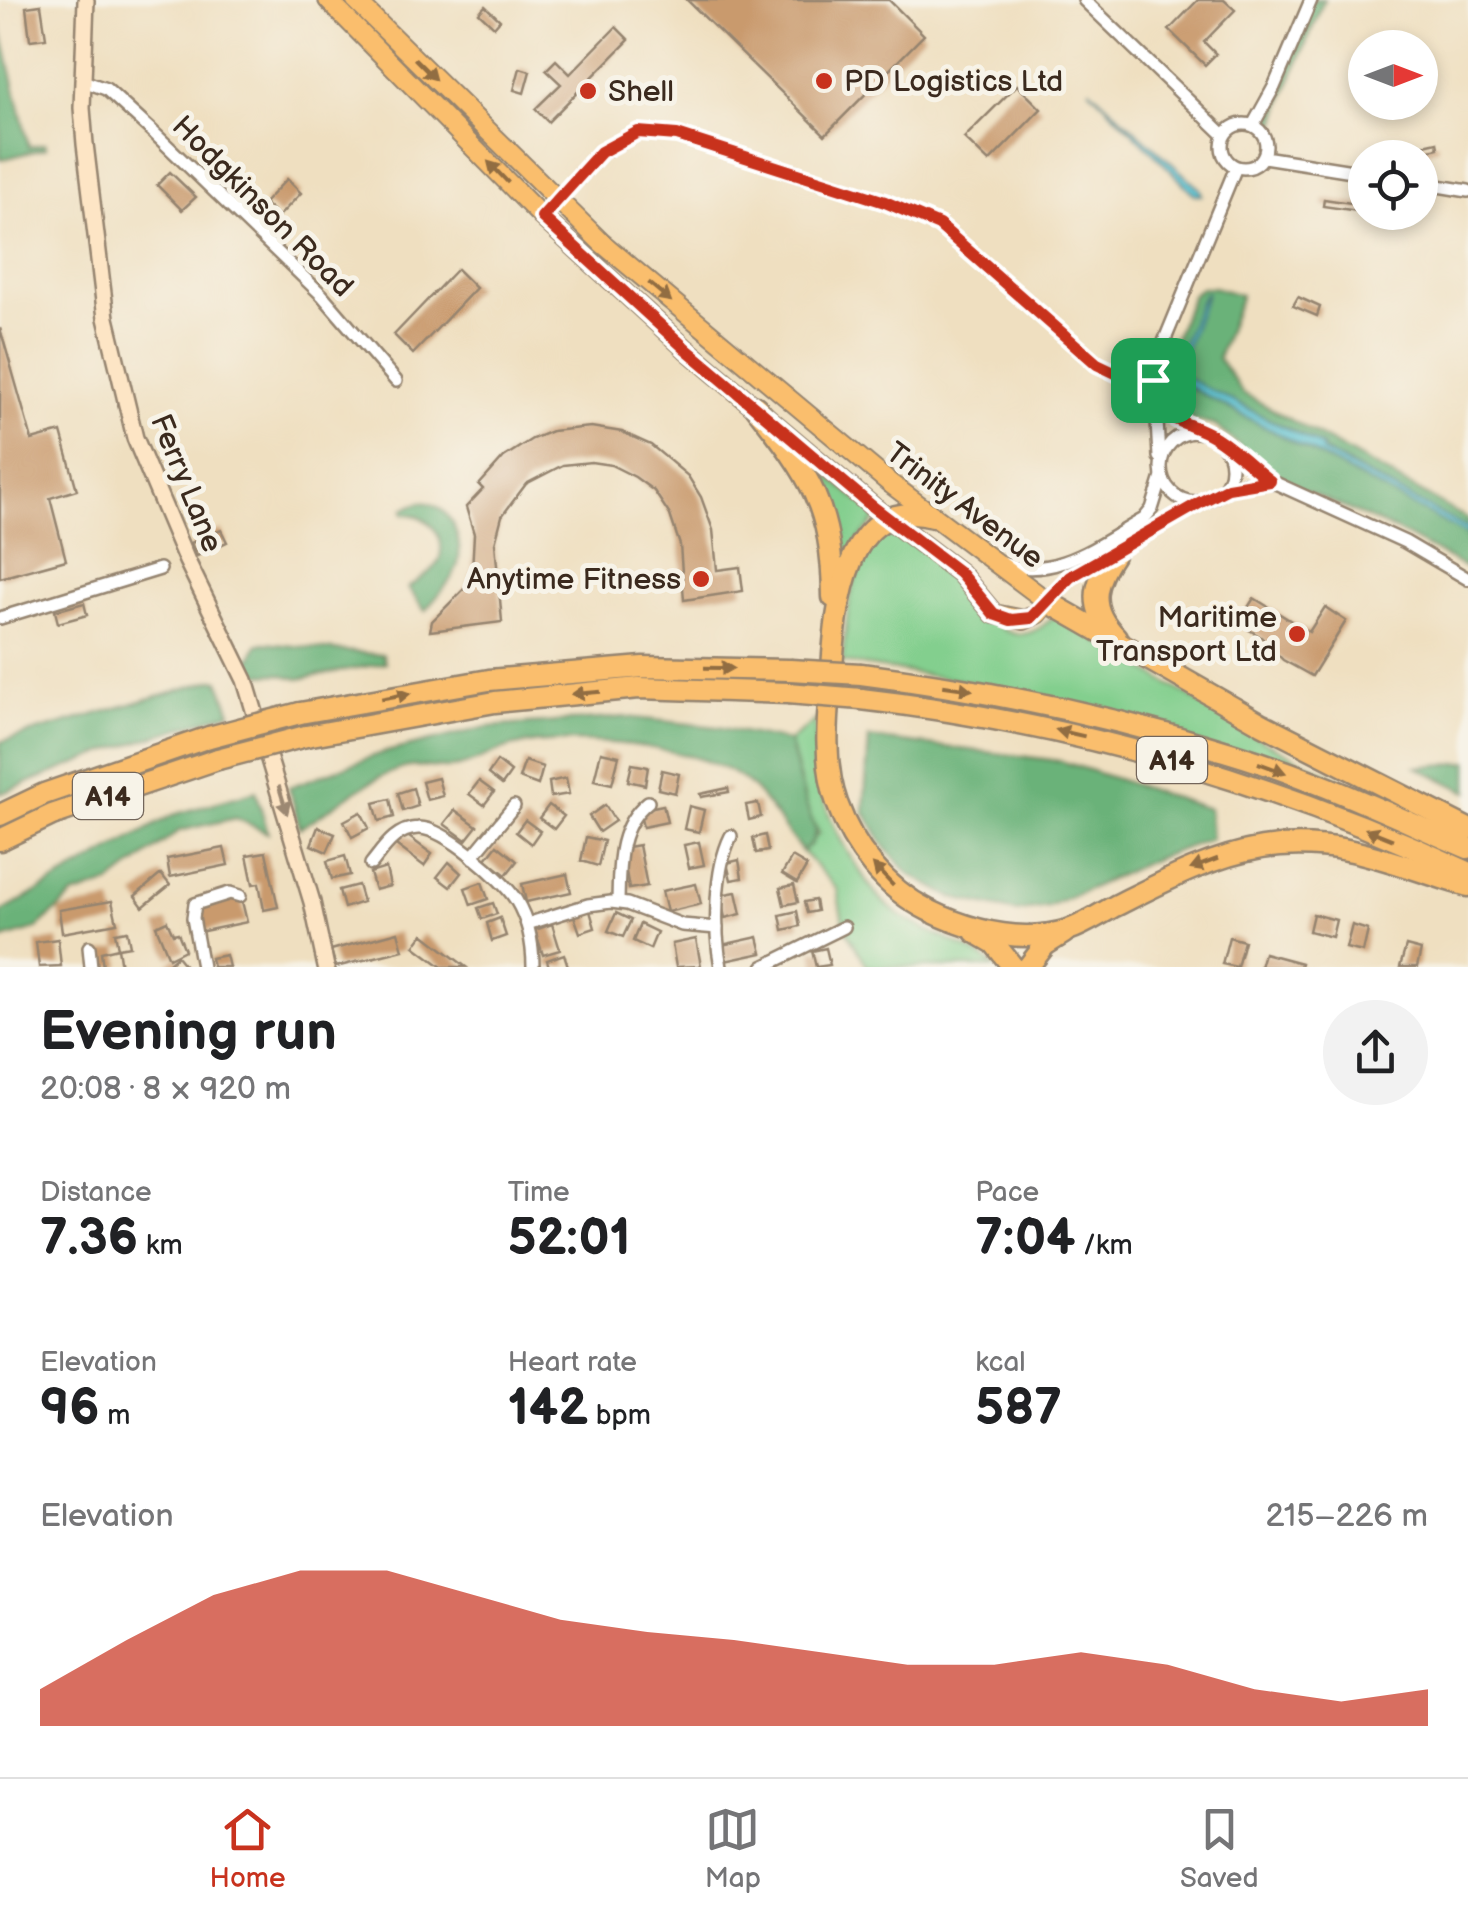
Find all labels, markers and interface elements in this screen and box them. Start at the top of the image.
north arrow [1348,30,1438,120]
map controls [1348,30,1438,230]
one-way arrow [412,56,436,80]
place label: PD Logistics Ltd [844,64,1063,100]
marker: PD Logistics Ltd [813,70,835,92]
place label: Shell [608,74,674,110]
marker: Shell [577,80,599,102]
street label: Hodgkinson Road [164,109,360,305]
button: locate [1348,140,1438,230]
one-way arrow [487,160,510,184]
one-way arrow [648,281,673,302]
pin [1111,338,1196,423]
icon: arrive [1126,353,1181,408]
street label: Ferry Lane [142,409,230,558]
street label: Trinity Avenue [879,435,1050,577]
place label: Anytime Fitness [467,562,681,598]
marker: Anytime Fitness [690,568,712,590]
place label: Maritime Transport Ltd [1096,600,1277,670]
marker: Maritime Transport Ltd [1286,623,1308,645]
one-way arrow [703,661,735,677]
one-way arrow [943,680,974,696]
one-way arrow [570,685,602,701]
one-way arrow [381,688,412,703]
one-way arrow [1054,725,1085,740]
road number: A14 [1137,737,1207,783]
one-way arrow [1258,760,1288,776]
road number: A14 [73,773,143,819]
one-way arrow [276,785,291,816]
one-way arrow [1363,825,1393,841]
one-way arrow [1189,857,1219,872]
one-way arrow [872,864,895,888]
text: Evening run [40,999,337,1066]
button: share [1323,1000,1428,1105]
text: 20:08 · 8 × 920 m [40,1070,291,1109]
text: Distance [40,1176,152,1209]
text: Time [508,1176,570,1209]
text: Pace [975,1176,1039,1209]
text: 7.36 [40,1209,138,1269]
text: 52:01 [508,1209,631,1269]
text: 7:04 [975,1209,1076,1269]
text: km [138,1229,183,1262]
text: /km [1076,1229,1133,1262]
text: Elevation [40,1346,157,1379]
text: Heart rate [508,1346,637,1379]
text: kcal [975,1346,1026,1379]
text: 96 [40,1379,100,1439]
text: 142 [508,1379,588,1439]
text: 587 [975,1379,1062,1439]
text: m [100,1399,130,1432]
text: bpm [588,1399,651,1432]
text: Elevation [40,1497,173,1536]
text: 215–226 m [1265,1497,1428,1536]
tab: Home [210,1802,286,1895]
tab: Map [705,1802,761,1895]
tab: Saved [1180,1802,1258,1895]

